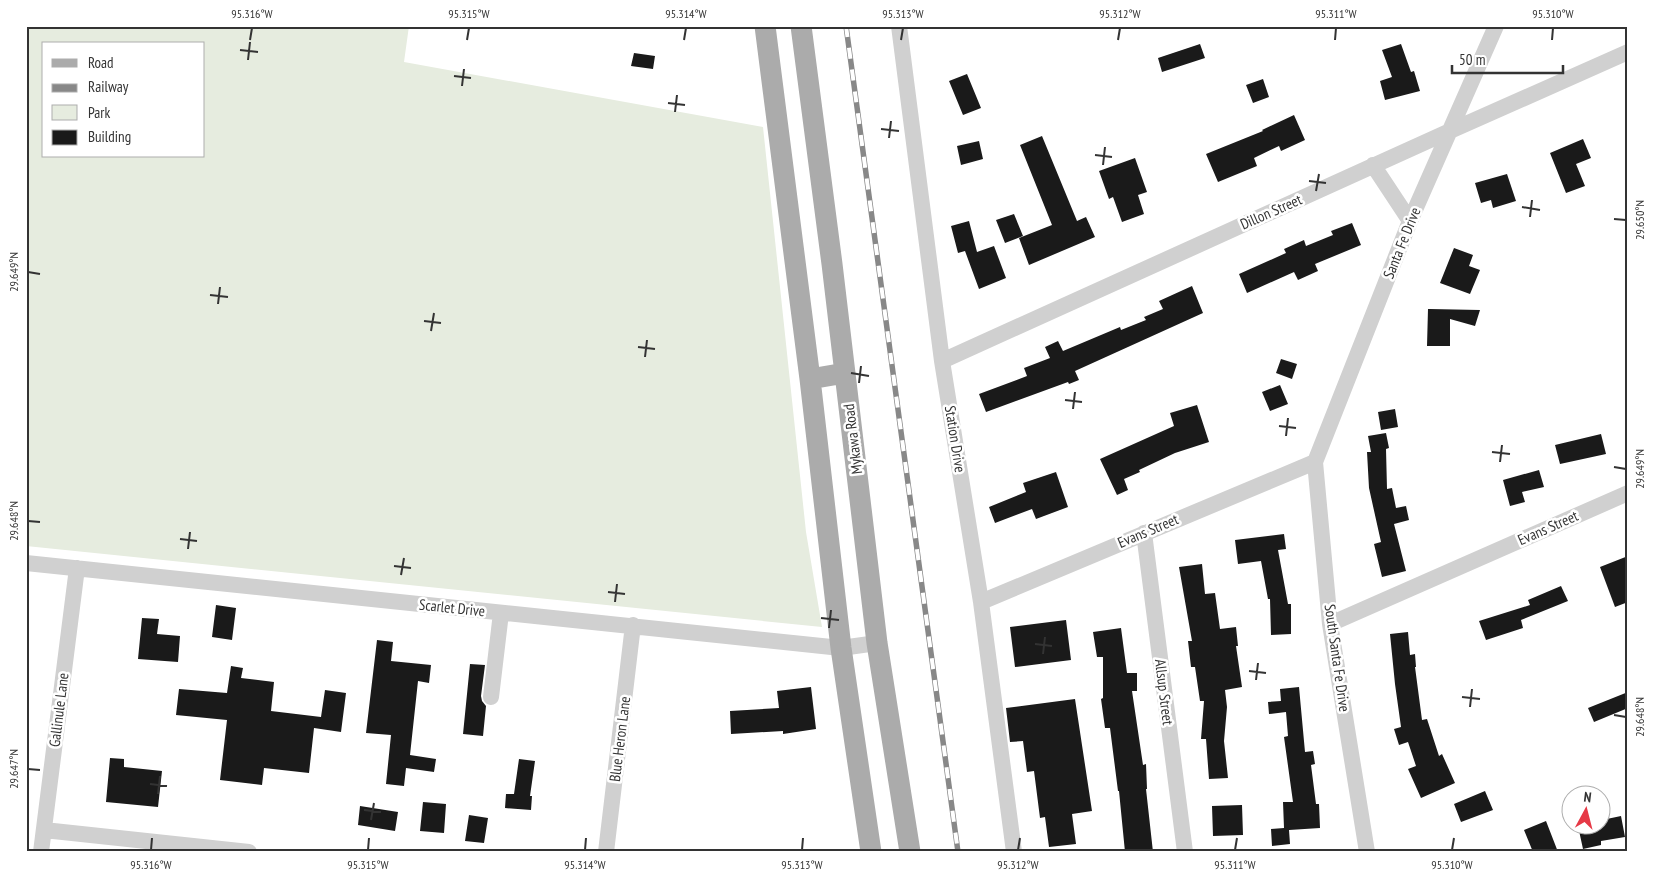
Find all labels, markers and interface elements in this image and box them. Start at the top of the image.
text: 95.316°W [231,6,273,21]
text: 95.315°W [448,6,490,21]
text: 95.314°W [665,6,707,21]
text: 95.313°W [882,6,924,21]
text: 95.312°W [1099,6,1141,21]
text: 95.311°W [1315,6,1357,21]
text: 95.310°W [1532,6,1574,21]
legend [42,42,205,158]
scale bar [1452,42,1563,74]
text: 50 m [1459,50,1485,69]
text: Road [88,53,114,72]
text: Railway [88,77,129,96]
text: Park [88,103,110,122]
text: Building [88,127,131,146]
street label: Dillon Street [1237,190,1305,234]
text: 29.650°N [1632,200,1647,240]
street label: Santa Fe Drive [1379,204,1424,281]
text: 29.649°N [6,252,21,292]
street label: Mykawa Road [839,403,866,475]
street label: Station Drive [941,404,970,474]
text: 29.649°N [1632,449,1647,489]
text: 29.648°N [6,501,21,541]
street label: Evans Street [1515,506,1581,549]
street label: Evans Street [1115,509,1181,552]
street label: Scarlet Drive [418,595,486,620]
street label: South Santa Fe Drive [1321,603,1354,713]
street label: Allsup Street [1151,658,1178,726]
street label: Gallinule Lane [45,672,72,748]
street label: Blue Heron Lane [605,695,634,783]
text: 29.648°N [1632,697,1647,737]
text: 29.647°N [6,749,21,789]
north arrow [1562,786,1612,836]
text: N [1583,788,1592,806]
text: 95.316°W [130,857,172,872]
text: 95.315°W [347,857,389,872]
text: 95.314°W [564,857,606,872]
text: 95.313°W [781,857,823,872]
text: 95.312°W [997,857,1039,872]
text: 95.311°W [1214,857,1256,872]
text: 95.310°W [1431,857,1473,872]

